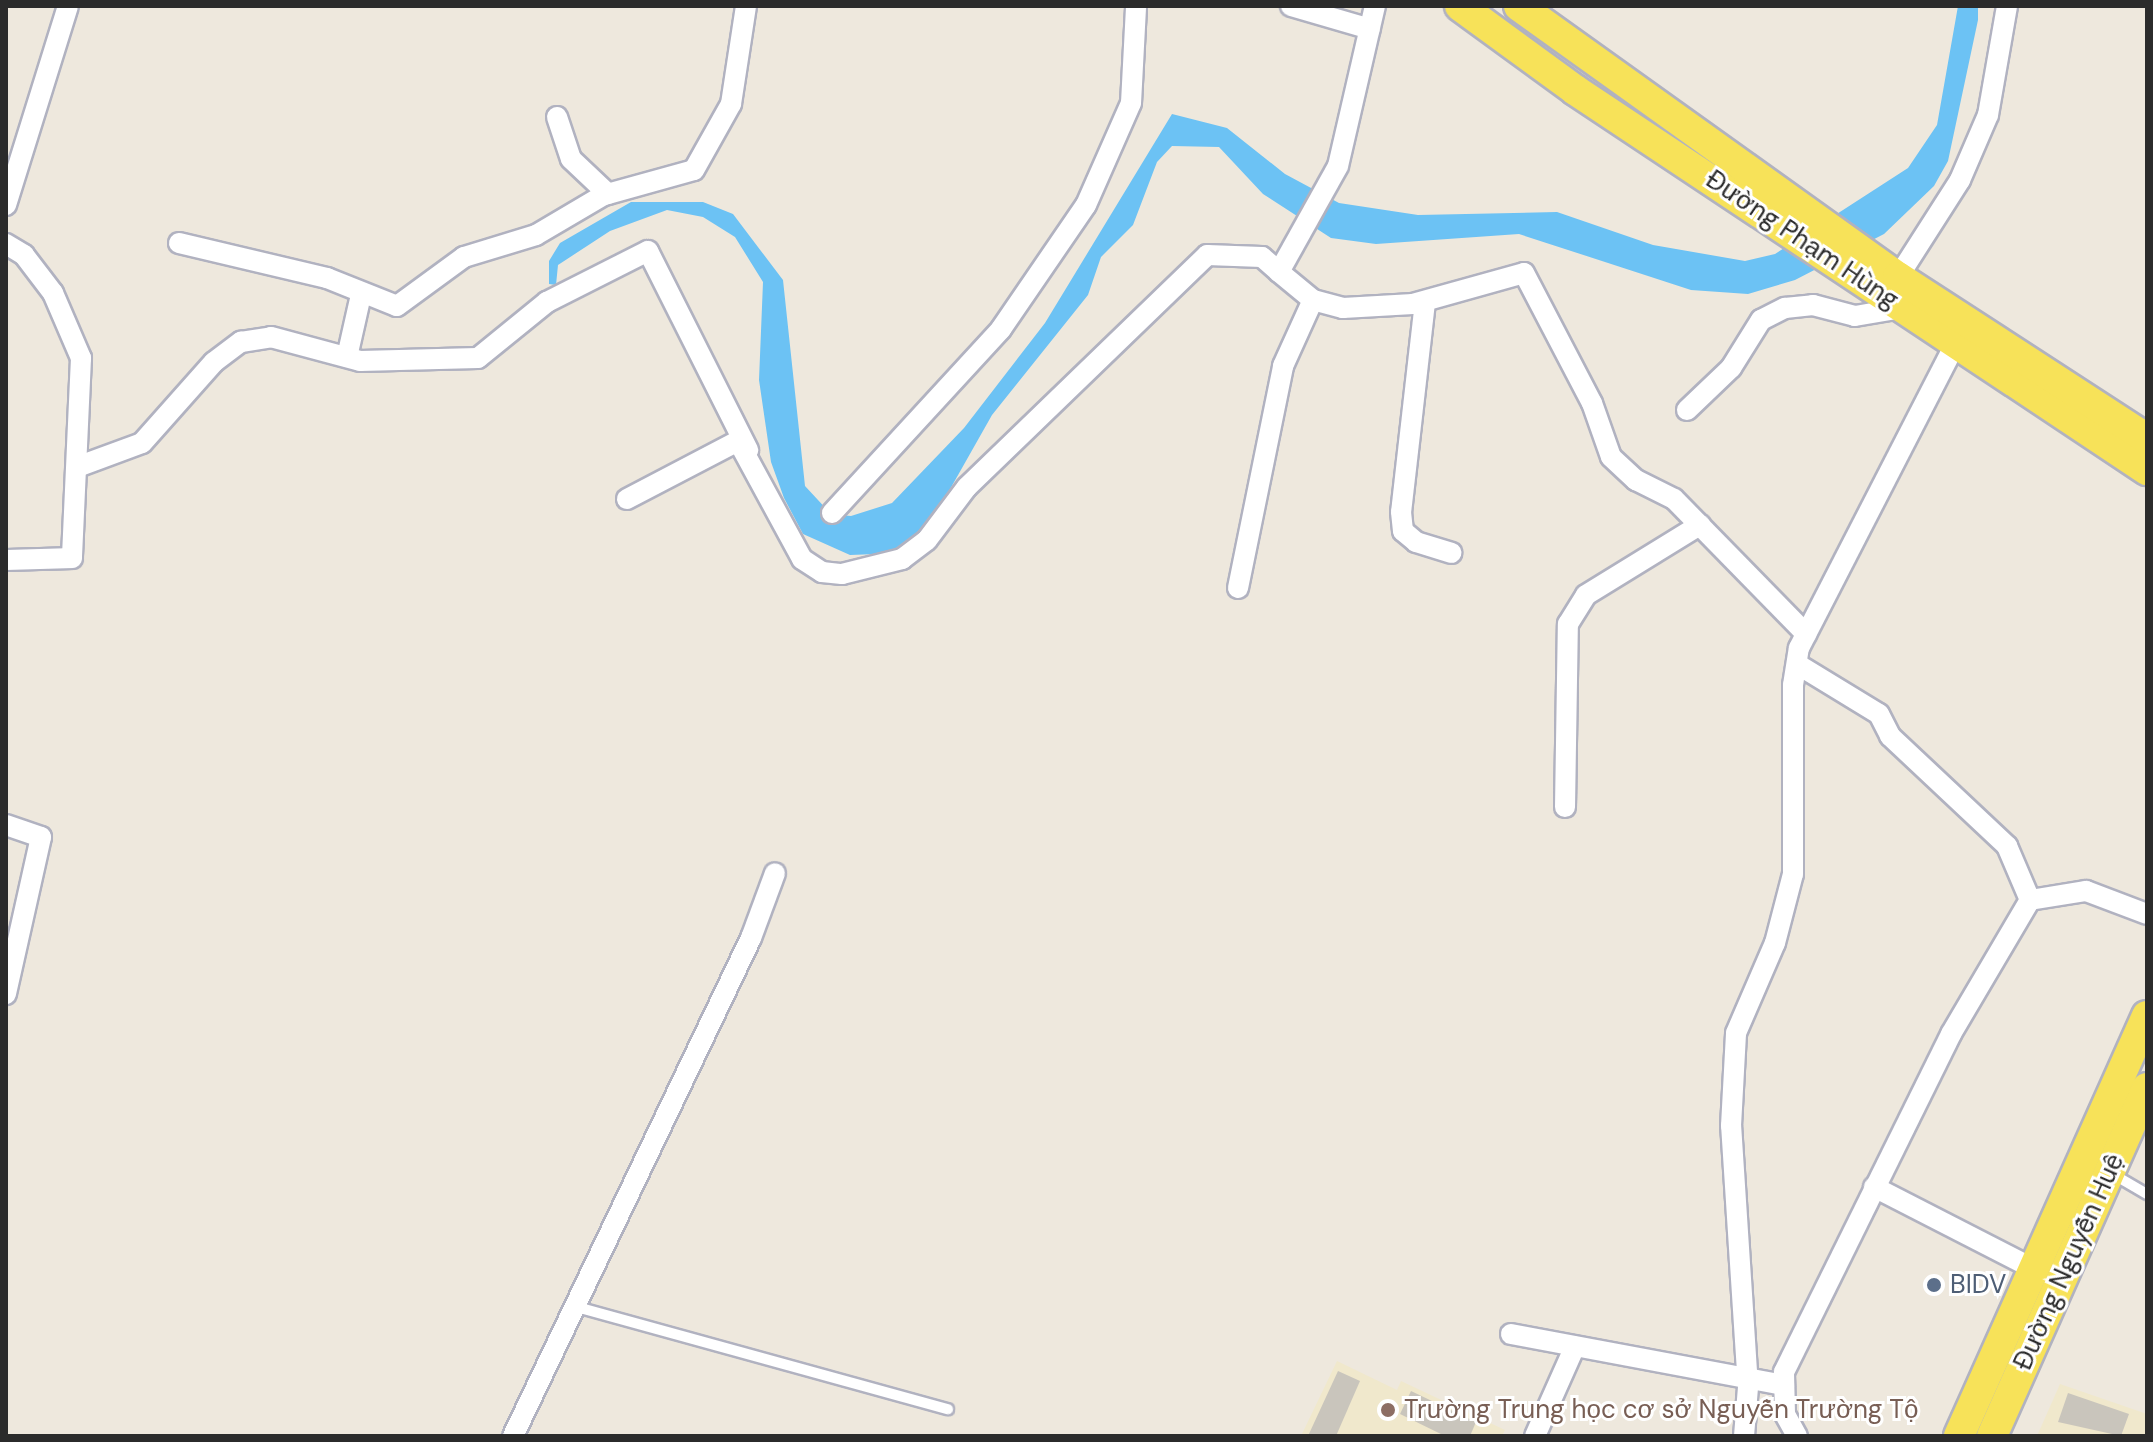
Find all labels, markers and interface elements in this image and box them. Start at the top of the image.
street label: Đường Phạm Hùng [1700,164,1904,316]
street label: Đường Nguyễn Huệ [2007,1149,2131,1375]
place label: BIDV [1950,1269,2006,1301]
marker: BIDV [1925,1276,1943,1294]
place label: Trường Trung học cơ sở Nguyễn Trường Tộ [1404,1394,1918,1426]
marker: Trường Trung học cơ sở Nguyễn Trường Tộ [1379,1401,1397,1419]

